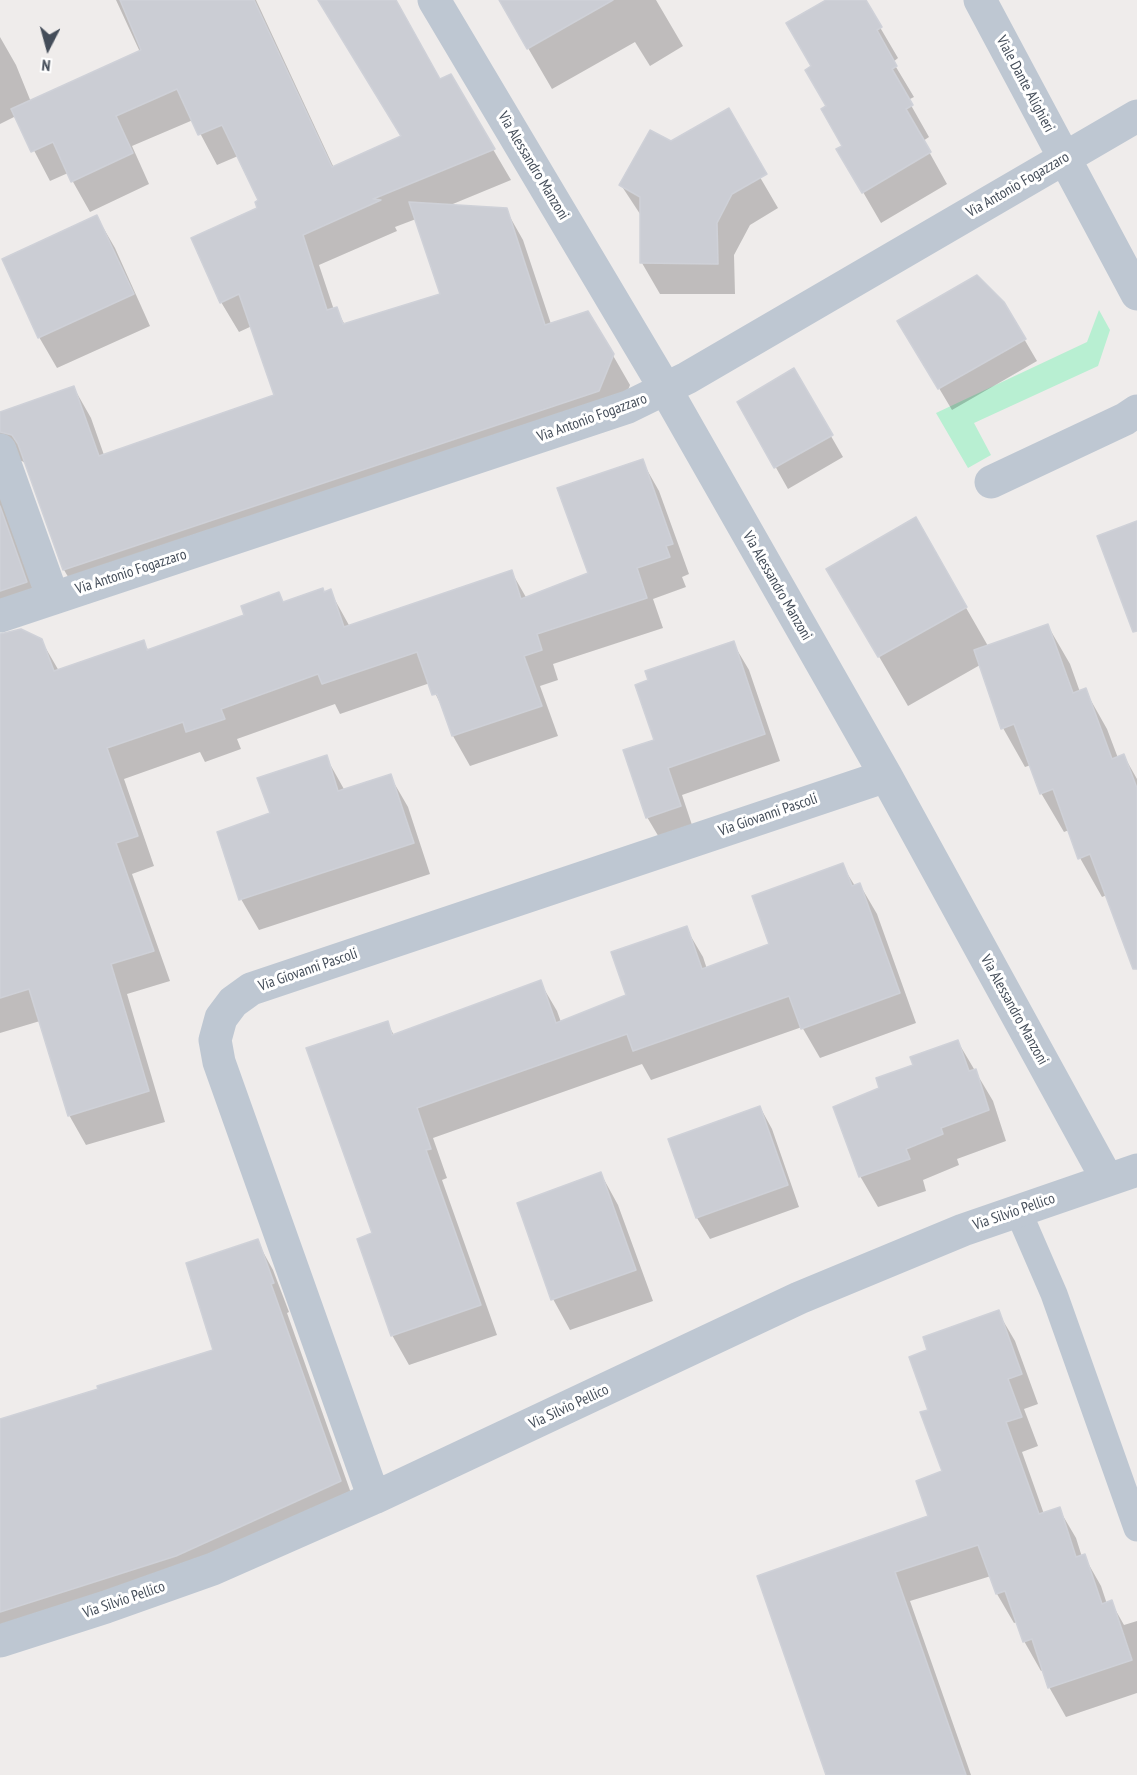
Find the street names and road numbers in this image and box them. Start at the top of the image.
street label: Viale Dante Alighieri [992,33,1058,135]
street label: Via Alessandro Manzoni [494,109,572,223]
street label: Via Antonio Fogazzaro [963,148,1073,222]
street label: Via Antonio Fogazzaro [535,390,649,446]
street label: Via Alessandro Manzoni [738,528,816,644]
street label: Via Antonio Fogazzaro [73,546,189,598]
street label: Via Giovanni Pascoli [716,790,820,840]
street label: Via Giovanni Pascoli [256,945,360,995]
street label: Via Alessandro Manzoni [976,952,1052,1068]
street label: Via Silvio Pellico [971,1190,1057,1234]
street label: Via Silvio Pellico [526,1381,612,1433]
street label: Via Silvio Pellico [81,1578,167,1622]

